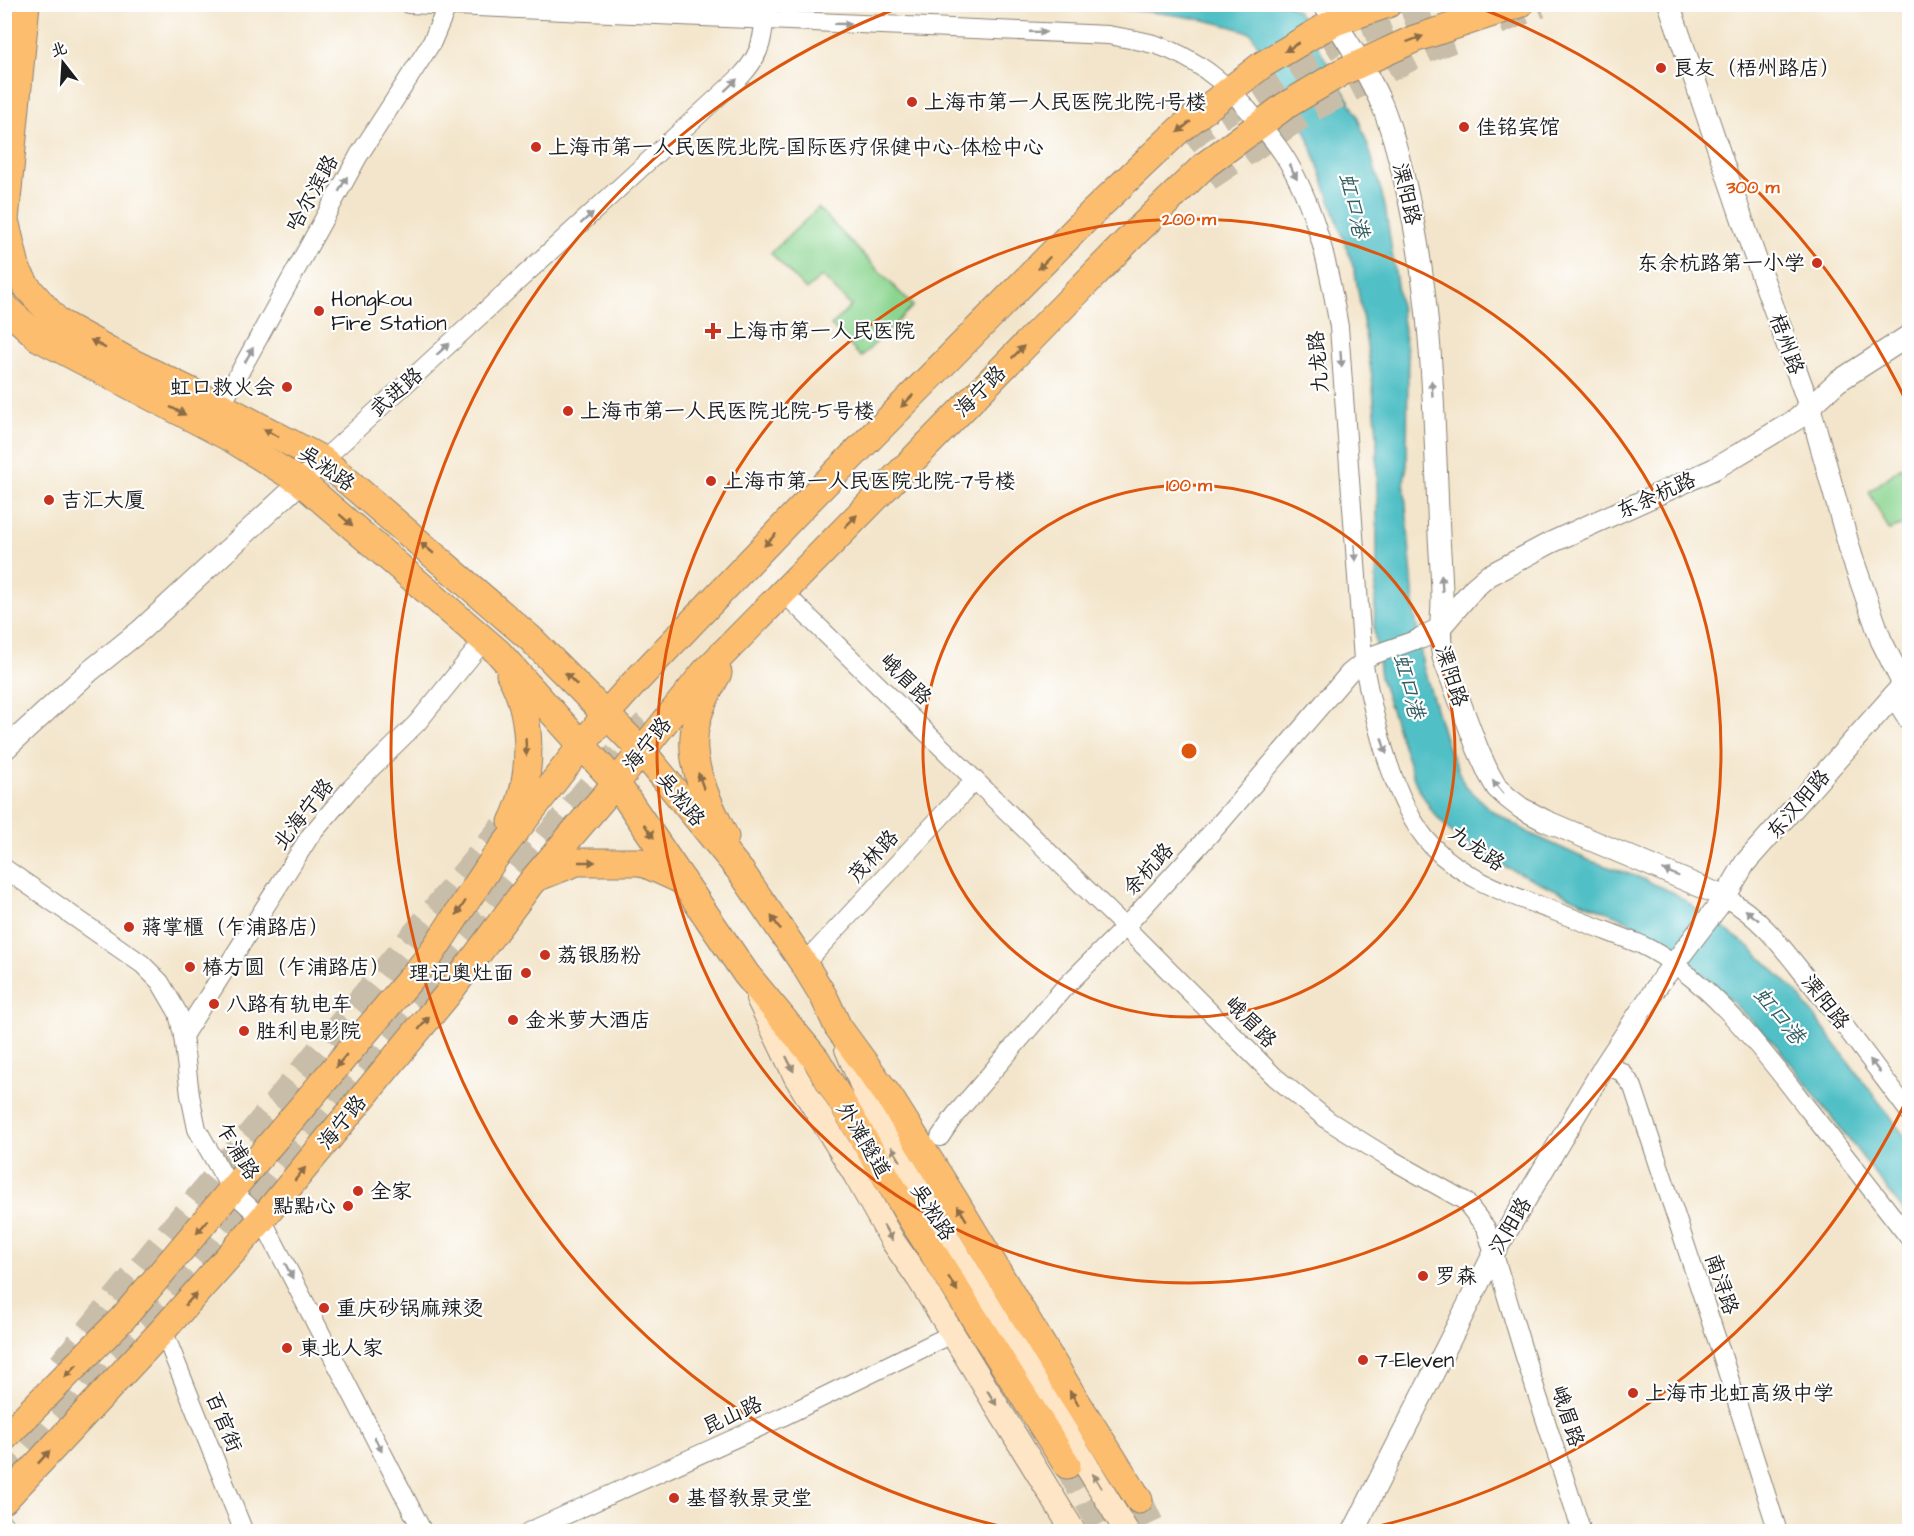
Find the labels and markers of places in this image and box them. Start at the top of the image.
place label: 良友（梧州路店） [1673,54,1841,83]
marker: 良友（梧州路店） [1654,61,1668,75]
place label: 上海市第一人民医院北院-1号楼 [924,88,1206,117]
marker: 上海市第一人民医院北院-1号楼 [905,95,919,109]
place label: 佳铭宾馆 [1476,113,1560,142]
marker: 佳铭宾馆 [1457,120,1471,134]
place label: 上海市第一人民医院北院-国际医疗保健中心-体检中心 [548,133,1044,162]
marker: 上海市第一人民医院北院-国际医疗保健中心-体检中心 [529,140,543,154]
place label: 东余杭路第一小学 [1637,249,1805,278]
marker: 东余杭路第一小学 [1810,256,1824,270]
place label: Hongkou Fire Station [331,285,447,338]
marker: Hongkou Fire Station [312,304,326,318]
place label: 上海市第一人民医院 [726,317,915,346]
marker: 上海市第一人民医院 [704,322,722,340]
place label: 虹口救火会 [170,373,275,402]
marker: 虹口救火会 [280,380,294,394]
place label: 上海市第一人民医院北院-5号楼 [580,397,874,426]
marker: 上海市第一人民医院北院-5号楼 [561,404,575,418]
place label: 上海市第一人民医院北院-7号楼 [723,467,1015,496]
marker: 上海市第一人民医院北院-7号楼 [704,474,718,488]
place label: 吉汇大厦 [61,486,145,515]
marker: 吉汇大厦 [42,493,56,507]
centre of rings [1179,741,1199,761]
place label: 蔣掌櫃（乍浦路店） [141,913,330,942]
marker: 蔣掌櫃（乍浦路店） [122,920,136,934]
place label: 荔银肠粉 [557,941,641,970]
marker: 荔银肠粉 [538,948,552,962]
place label: 椿方圆（乍浦路店） [202,953,391,982]
place label: 理记奥灶面 [409,959,514,988]
marker: 椿方圆（乍浦路店） [183,960,197,974]
marker: 理记奥灶面 [519,966,533,980]
place label: 八路有轨电车 [226,990,352,1019]
marker: 八路有轨电车 [207,997,221,1011]
place label: 金米萝大酒店 [525,1006,651,1035]
marker: 金米萝大酒店 [506,1013,520,1027]
place label: 胜利电影院 [256,1017,361,1046]
marker: 胜利电影院 [237,1024,251,1038]
place label: 全家 [370,1177,412,1206]
marker: 全家 [351,1184,365,1198]
place label: 點點心 [273,1192,336,1221]
marker: 點點心 [341,1199,355,1213]
place label: 罗森 [1435,1262,1477,1291]
marker: 罗森 [1416,1269,1430,1283]
place label: 重庆砂锅麻辣烫 [336,1294,483,1323]
marker: 重庆砂锅麻辣烫 [317,1301,331,1315]
place label: 東北人家 [299,1334,383,1363]
marker: 東北人家 [280,1341,294,1355]
place label: 7-Eleven [1375,1346,1454,1375]
marker: 7-Eleven [1356,1353,1370,1367]
place label: 上海市北虹高级中学 [1645,1379,1834,1408]
marker: 上海市北虹高级中学 [1626,1386,1640,1400]
place label: 基督教景灵堂 [686,1484,812,1513]
marker: 基督教景灵堂 [667,1491,681,1505]

